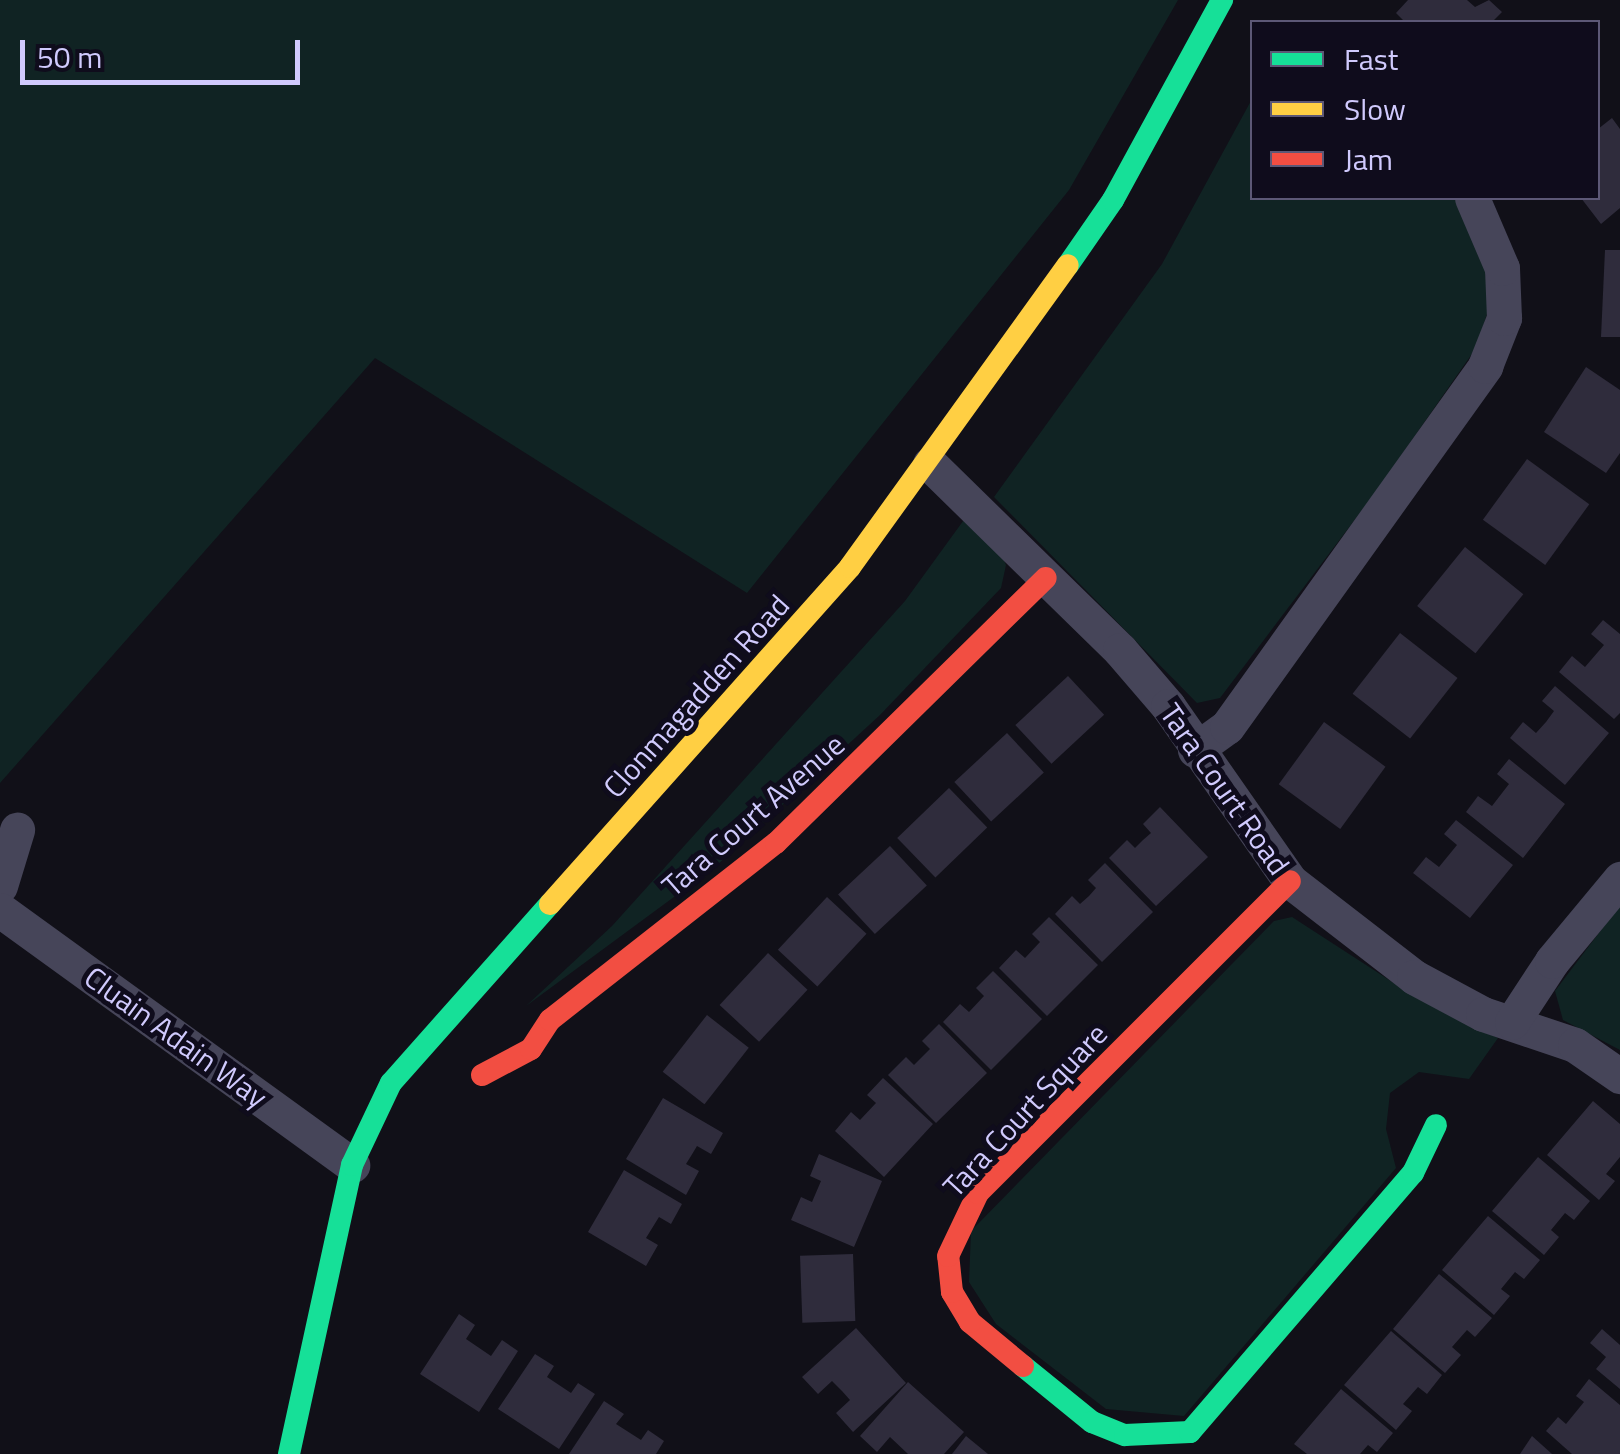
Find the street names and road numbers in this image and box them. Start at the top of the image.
street label: Clonmagadden Road [596,587,796,805]
street label: Tara Court Road [1153,697,1297,881]
street label: Tara Court Avenue [655,726,851,904]
street label: Cluain Adain Way [78,959,274,1115]
street label: Tara Court Square [936,1016,1114,1204]

